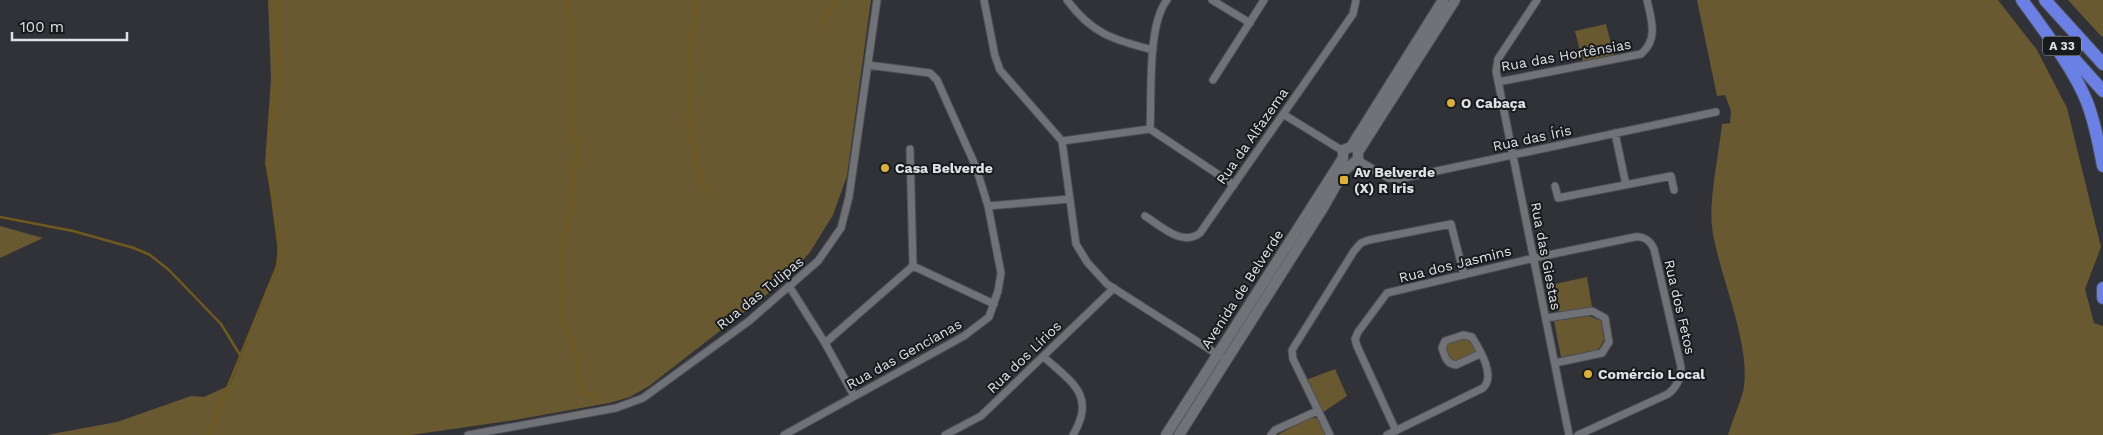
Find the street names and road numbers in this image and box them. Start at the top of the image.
street label: Rua das Hortênsias [1500,36,1632,74]
road number: A 33 [2043,36,2081,56]
street label: Rua da Alfazema [1213,85,1291,187]
street label: Rua das Íris [1491,122,1573,154]
street label: Rua das Giestas [1528,201,1564,311]
street label: Avenida de Belverde [1198,227,1286,351]
street label: Rua dos Jasmins [1397,242,1513,286]
street label: Rua das Tulipas [713,253,807,333]
street label: Rua dos Fetos [1661,258,1699,356]
street label: Rua das Gencianas [844,316,964,392]
street label: Rua dos Lírios [984,318,1064,396]

